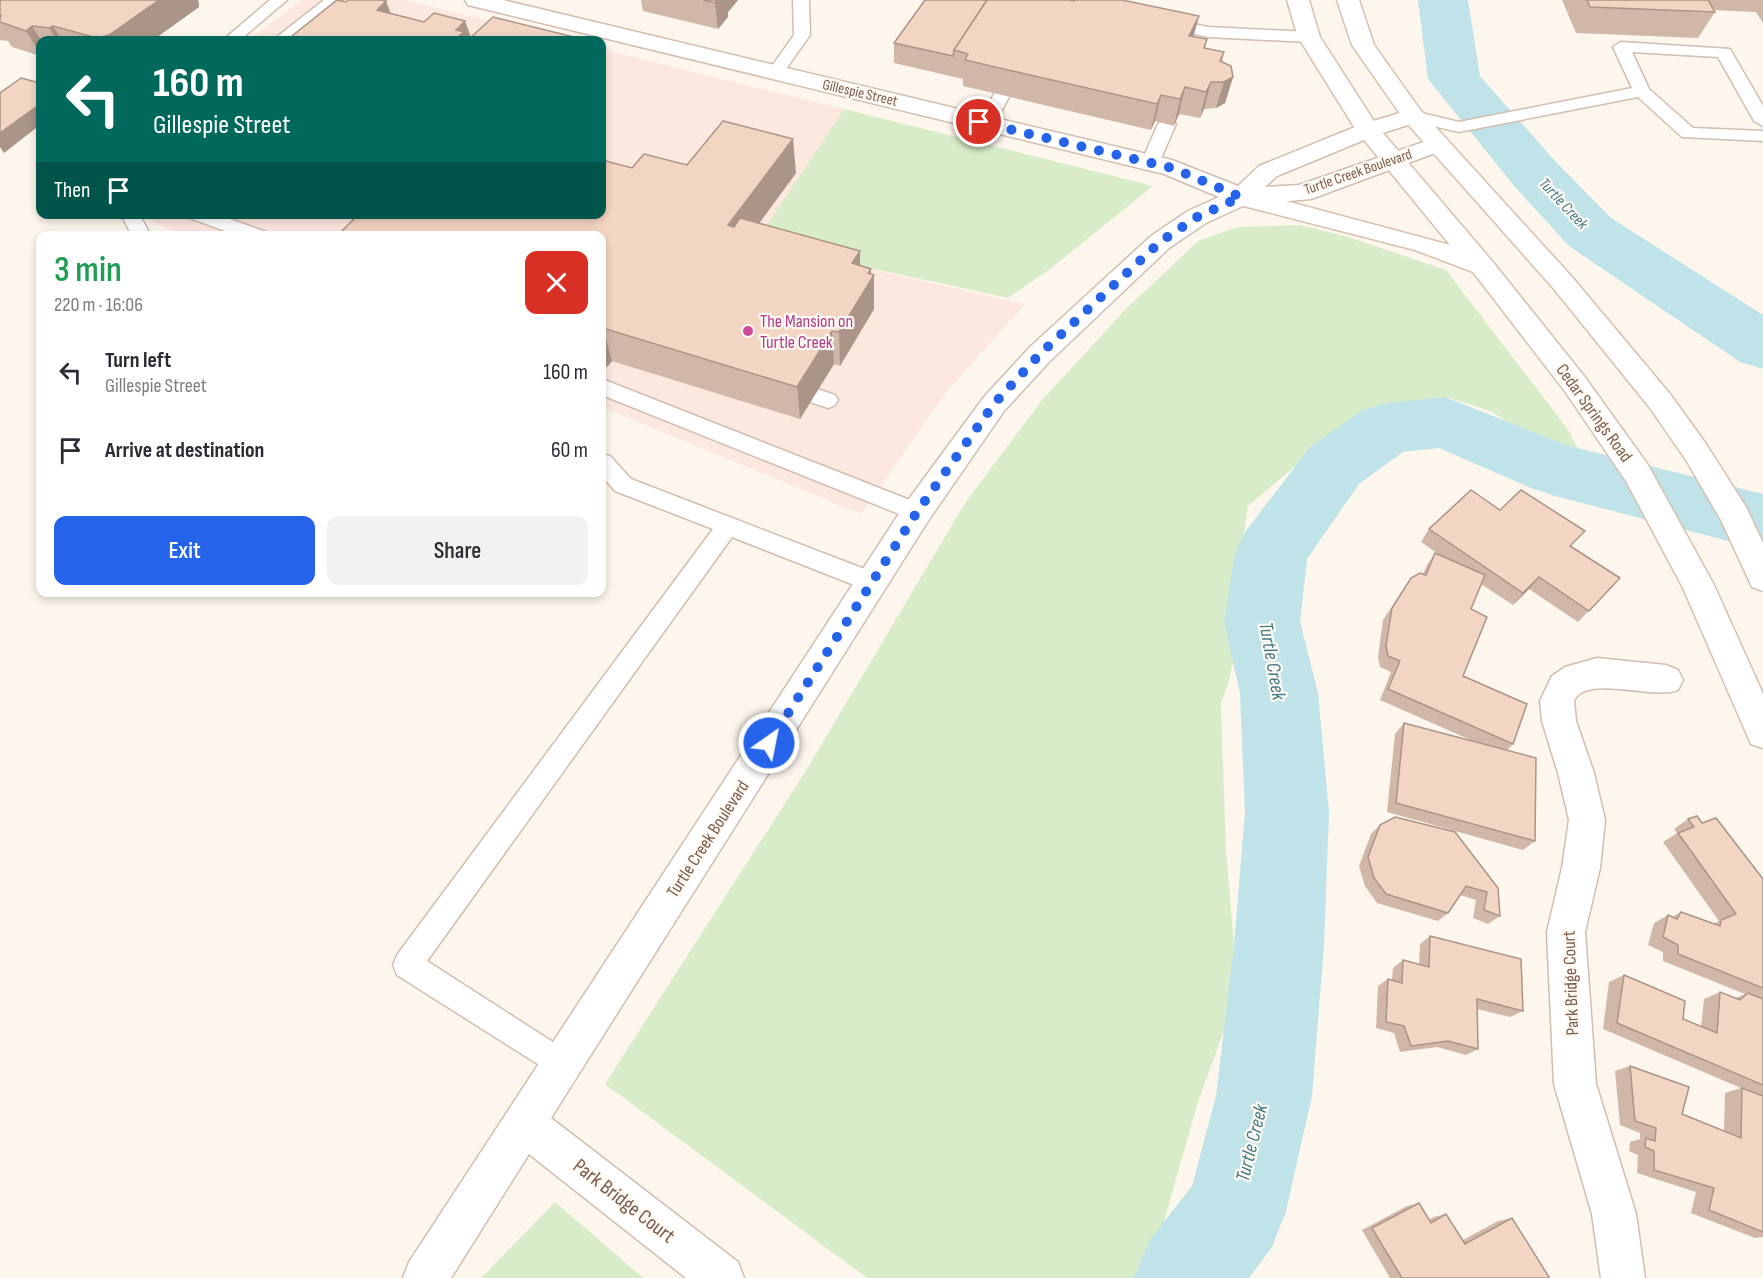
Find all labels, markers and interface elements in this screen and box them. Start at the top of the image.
text: 160 m [153,58,244,109]
icon: left [54,60,132,138]
street label: Gillespie Street [821,75,900,111]
pin [953,96,1004,147]
icon: arrive [962,105,995,138]
text: Gillespie Street [153,109,290,141]
street label: Turtle Creek Boulevard [1302,145,1414,199]
icon: arrive [102,174,135,207]
water label: Turtle Creek [1535,174,1592,234]
text: Then [54,177,90,204]
text: 3 min [54,249,122,292]
button: close [525,251,588,314]
text: 220 m · 16:06 [54,293,143,317]
place label: The Mansion on Turtle Creek [760,311,853,353]
marker: The Mansion on Turtle Creek [741,324,755,338]
text: Turn left [105,347,171,374]
icon: left [54,356,87,389]
text: 160 m [543,359,588,386]
street label: Cedar Springs Road [1551,360,1637,466]
text: Gillespie Street [105,374,207,398]
icon: arrive [54,434,87,467]
text: Arrive at destination [105,437,264,464]
text: 60 m [551,437,588,464]
button: Exit [54,516,315,585]
button: Share [327,516,588,585]
water label: Turtle Creek [1253,620,1291,702]
position arrow [737,711,801,775]
street label: Turtle Creek Boulevard [662,777,754,901]
street label: Park Bridge Court [1559,930,1583,1036]
water label: Turtle Creek [1231,1101,1273,1184]
street label: Park Bridge Court [568,1153,680,1249]

